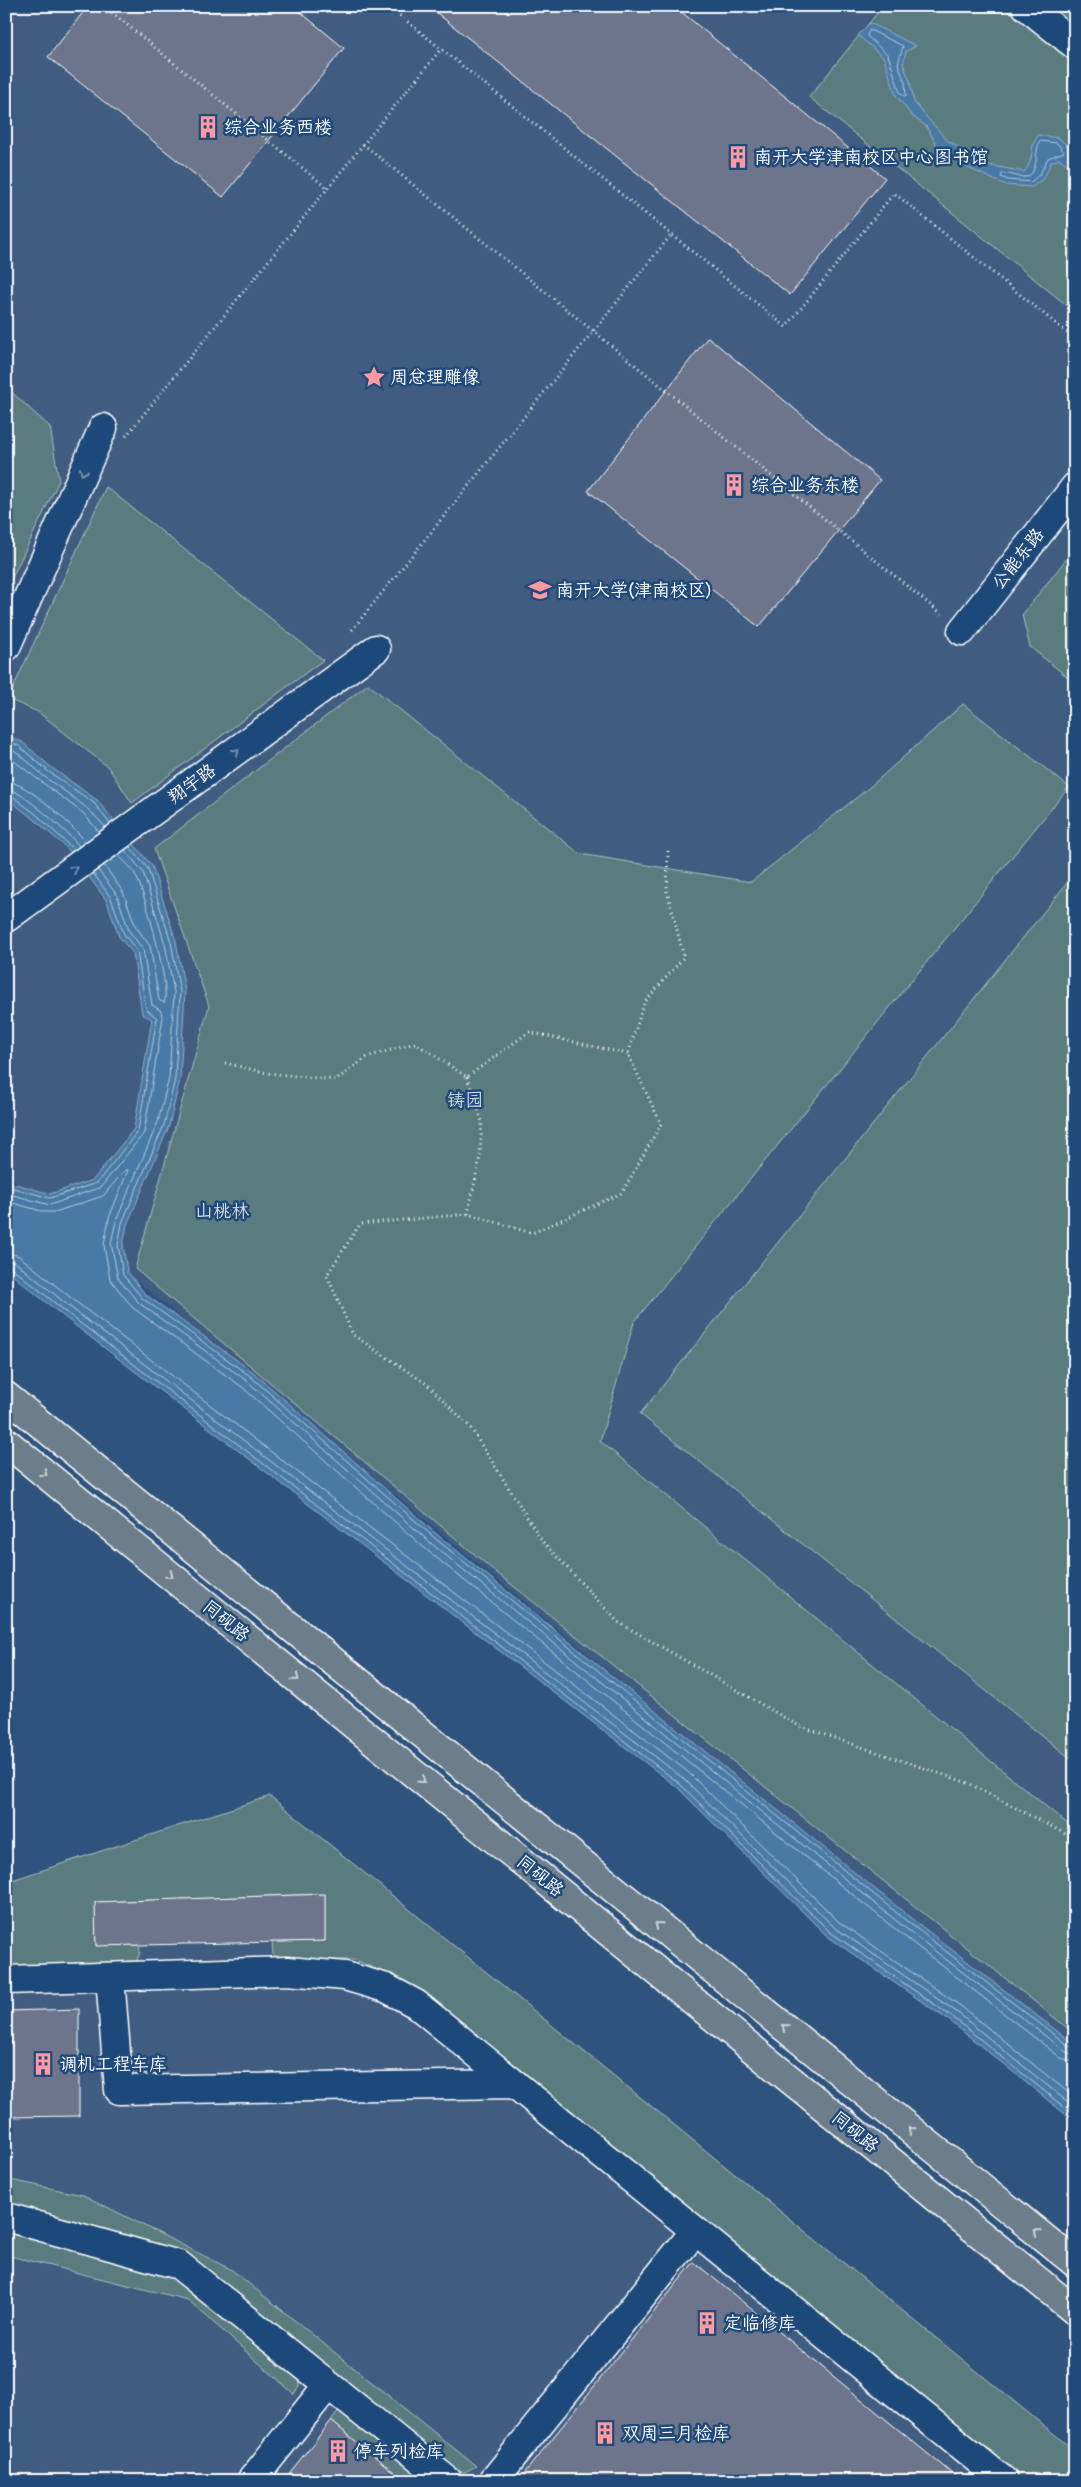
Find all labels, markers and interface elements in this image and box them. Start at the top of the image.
building icon: 综合业务西楼 [195,114,221,140]
place label: 综合业务西楼 [224,116,332,139]
building icon: 南开大学津南校区中心图书馆 [725,144,751,170]
place label: 南开大学津南校区中心图书馆 [754,146,988,169]
place icon: 周总理雕像 [361,364,387,390]
place label: 周总理雕像 [390,366,480,389]
one-way arrow [79,467,90,476]
building icon: 综合业务东楼 [721,472,747,498]
place label: 综合业务东楼 [751,474,859,497]
street label: 公能东路 [987,524,1049,594]
school or university icon: 南开大学(津南校区) [527,577,553,603]
place label: 南开大学(津南校区) [556,579,712,602]
one-way arrow [230,749,240,758]
street label: 翔宇路 [163,759,221,809]
one-way arrow [68,866,78,875]
park label: 铸园 [447,1089,483,1112]
park label: 山桃林 [195,1200,249,1223]
one-way arrow [38,1467,47,1475]
one-way arrow [164,1570,173,1578]
street label: 同砚路 [198,1595,254,1647]
one-way arrow [290,1672,299,1680]
one-way arrow [417,1775,426,1784]
street label: 同砚路 [512,1850,568,1902]
one-way arrow [655,1921,664,1930]
one-way arrow [781,2024,790,2033]
building icon: 调机工程车库 [30,2051,56,2077]
place label: 调机工程车库 [59,2053,167,2076]
street label: 同砚路 [827,2106,883,2158]
one-way arrow [908,2127,917,2135]
one-way arrow [1034,2230,1043,2238]
building icon: 定临修库 [694,2310,720,2336]
place label: 定临修库 [724,2312,796,2335]
building icon: 双周三月检库 [592,2420,618,2446]
place label: 双周三月检库 [622,2422,730,2445]
building icon: 停车列检库 [325,2438,351,2464]
place label: 停车列检库 [354,2440,444,2463]

